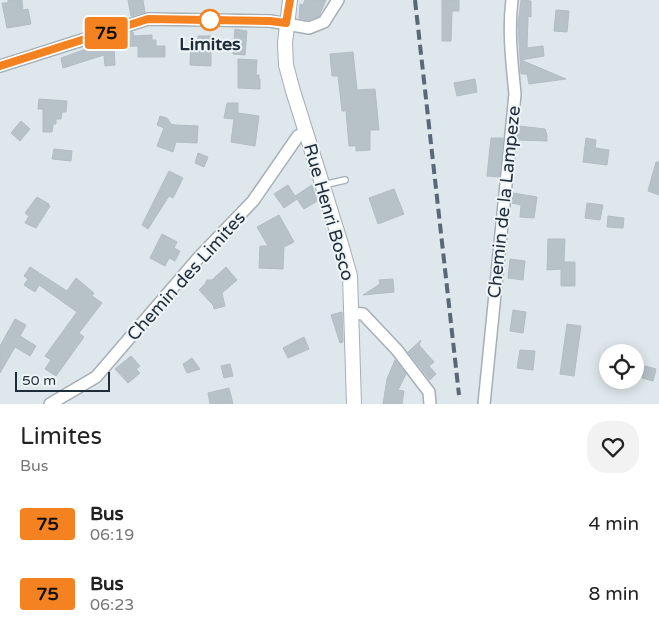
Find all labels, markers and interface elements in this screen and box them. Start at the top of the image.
marker: Limites [199,9,221,31]
line badge: 75 [84,17,128,49]
text: 75 [95,22,117,44]
place label: Limites [179,33,241,55]
street label: Chemin de la Lampeze [483,105,525,299]
street label: Rue Henri Bosco [299,141,359,283]
street label: Chemin des Limites [122,207,250,345]
map controls [599,344,644,389]
button: locate [599,344,644,389]
scale bar [15,369,110,392]
text: 50 m [22,372,56,389]
button: heart [587,421,639,473]
text: Limites [20,422,102,451]
text: Bus [20,456,48,476]
text: Bus [90,503,124,525]
text: 75 [36,513,59,535]
text: 4 min [588,513,639,535]
text: 06:19 [90,525,134,545]
text: Bus [90,573,124,595]
text: 75 [36,583,59,605]
text: 8 min [588,583,639,605]
text: 06:23 [90,595,134,615]

